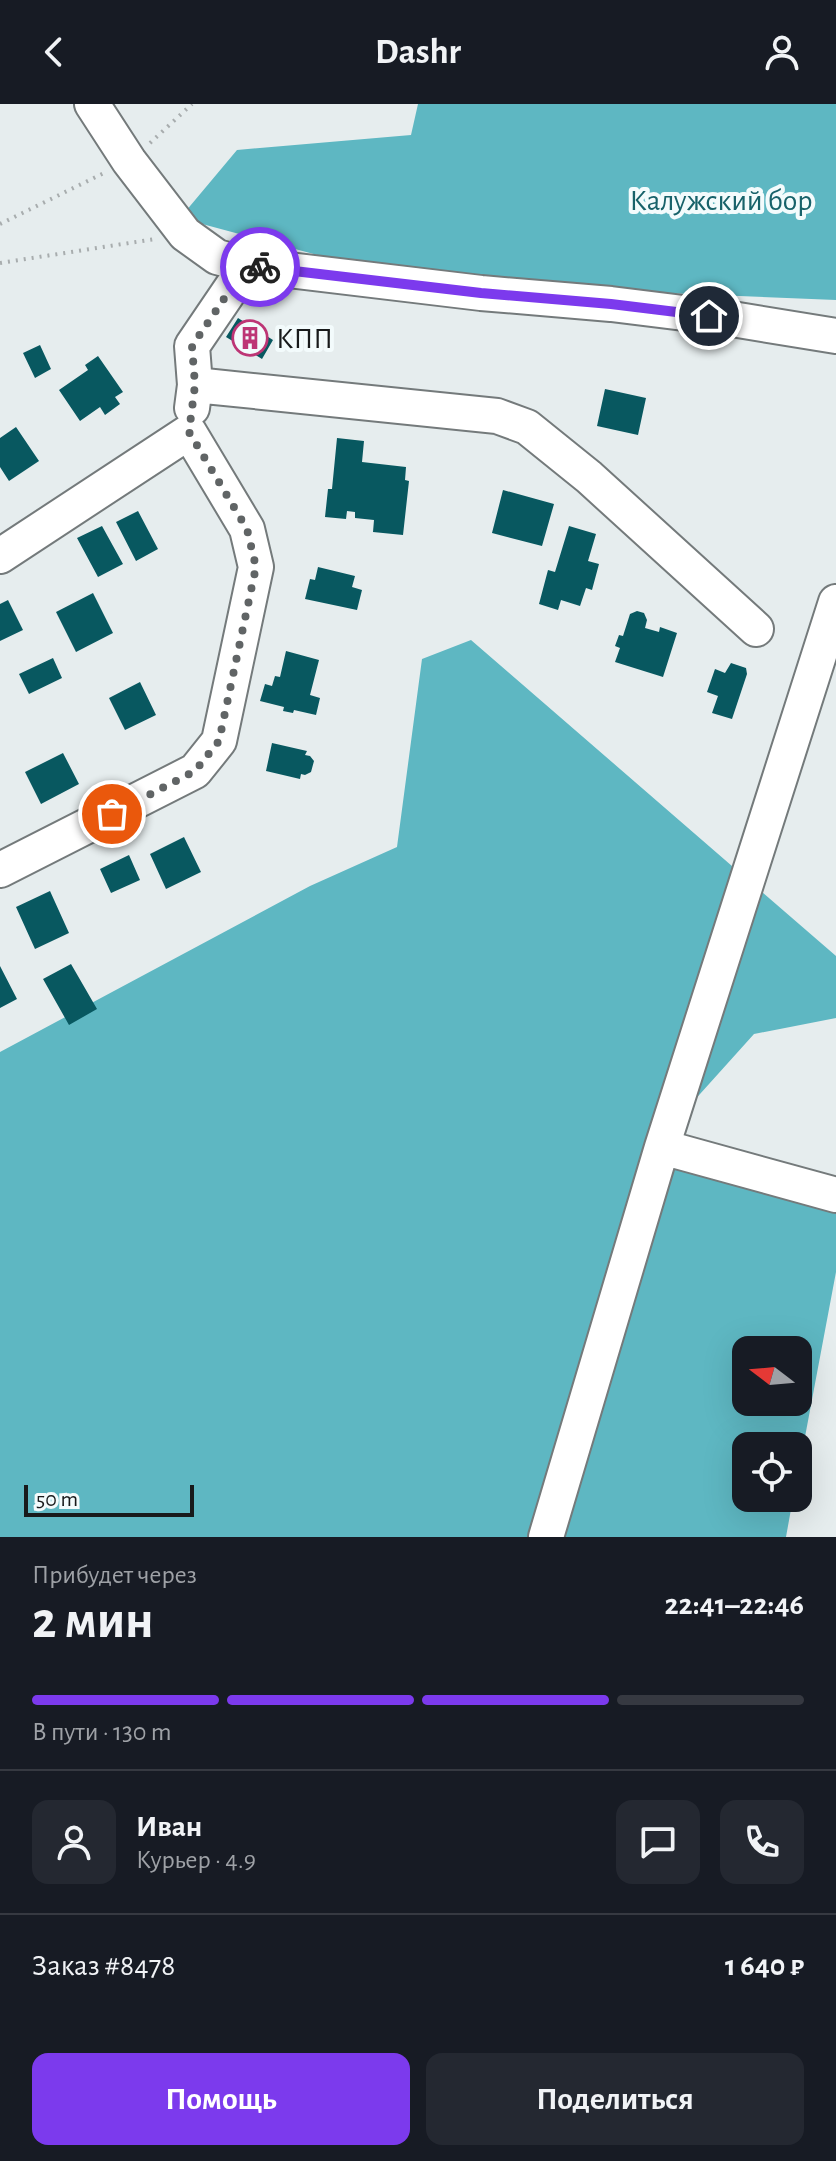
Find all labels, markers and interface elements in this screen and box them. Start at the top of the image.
icon: back [32,30,76,74]
icon: person [760,30,804,74]
text: Dashr [375,34,461,70]
park label: Калужский бор [630,186,812,216]
courier [220,227,300,307]
icon: bike [238,245,282,289]
pin [675,282,743,350]
icon: home [687,294,731,338]
building icon: КПП [231,319,269,357]
place label: КПП [276,324,333,354]
pin [78,780,146,848]
icon: bag [90,792,134,836]
north arrow [732,1336,812,1416]
map controls [732,1336,812,1512]
button: locate [732,1432,812,1512]
scale bar [24,1481,194,1517]
text: 50 m [36,1488,78,1510]
text: Прибудет через [32,1562,197,1588]
text: 22:41–22:46 [664,1590,804,1620]
text: 2 мин [32,1595,154,1647]
text: В пути · 130 m [32,1719,171,1745]
button: person [32,1800,116,1884]
button: chat [616,1800,700,1884]
button: phone [720,1800,804,1884]
text: Иван [136,1812,202,1842]
text: Курьер · 4.9 [136,1847,256,1873]
text: Заказ #8478 [32,1951,175,1981]
text: 1 640 ₽ [725,1951,804,1981]
button: Помощь [32,2053,410,2145]
button: Поделиться [426,2053,804,2145]

